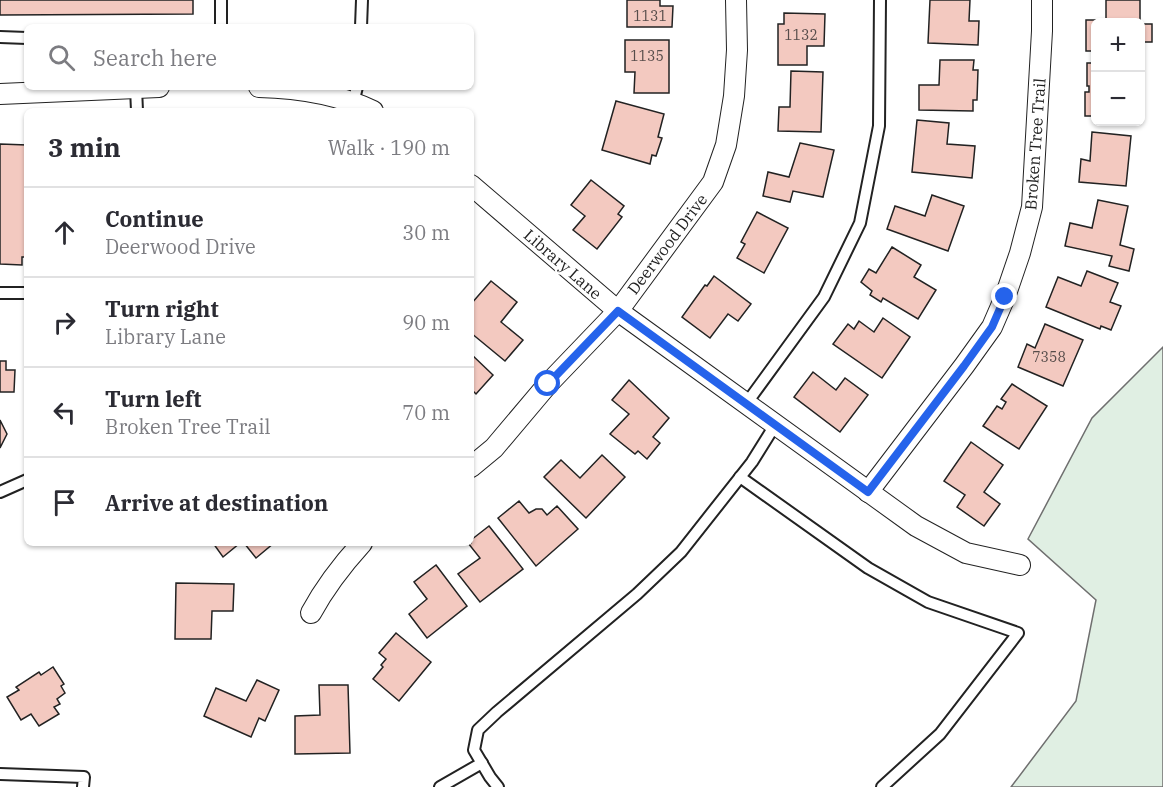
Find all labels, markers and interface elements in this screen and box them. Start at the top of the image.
house number: 1131 [633,7,667,25]
map controls [1091,18,1145,126]
button: + [1091,18,1145,72]
search box [24,24,474,90]
house number: 1132 [784,26,818,44]
icon: search [45,41,78,74]
text: Search here [93,43,217,72]
house number: 1135 [630,47,664,65]
button: − [1091,72,1145,126]
street label: Broken Tree Trail [1020,77,1050,211]
text: 3 min [48,130,121,164]
text: Walk · 190 m [328,134,450,161]
street label: Deerwood Drive [623,190,711,298]
text: Continue [105,204,204,233]
icon: ahead [48,216,81,249]
text: 30 m [402,219,450,246]
street label: Library Lane [520,225,606,303]
text: Deerwood Drive [105,233,256,260]
route end [991,283,1017,309]
text: Turn right [105,294,219,323]
icon: right [48,306,81,339]
text: 90 m [402,309,450,336]
text: Library Lane [105,323,226,350]
house number: 7358 [1032,348,1066,366]
route start [534,370,560,396]
text: Turn left [105,384,201,413]
icon: left [48,396,81,429]
text: 70 m [402,399,450,426]
text: Broken Tree Trail [105,413,271,440]
icon: arrive [48,486,81,519]
text: Arrive at destination [105,488,328,517]

